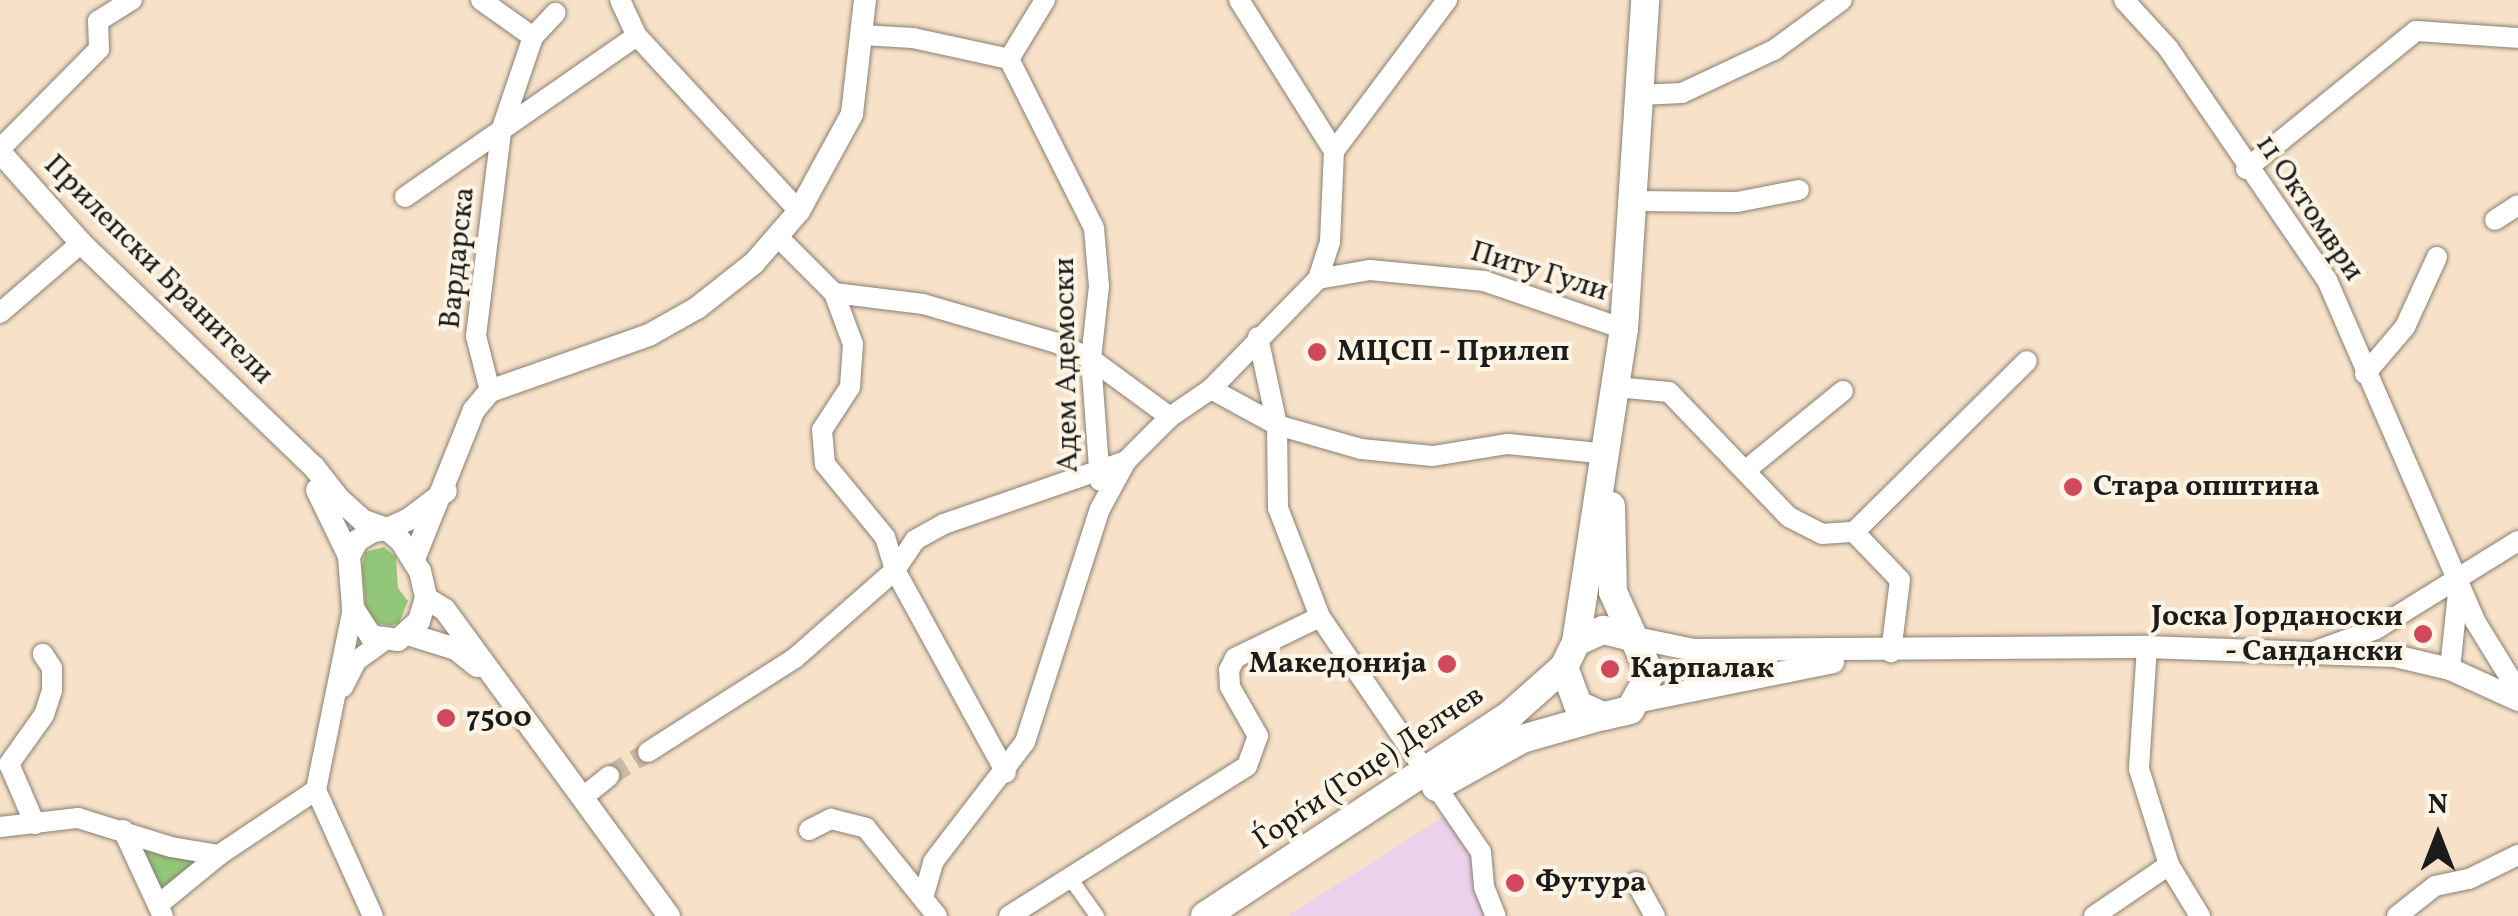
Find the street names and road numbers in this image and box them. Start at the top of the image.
street label: 11 Октомври [2247,128,2371,288]
street label: Прилепски Бранители [36,148,280,392]
street label: Вардарска [433,185,483,331]
street label: Питу Гули [1465,234,1613,310]
street label: Адем Адемоски [1047,257,1087,473]
street label: Ѓорѓи (Гоце) Делчев [1247,678,1491,858]

